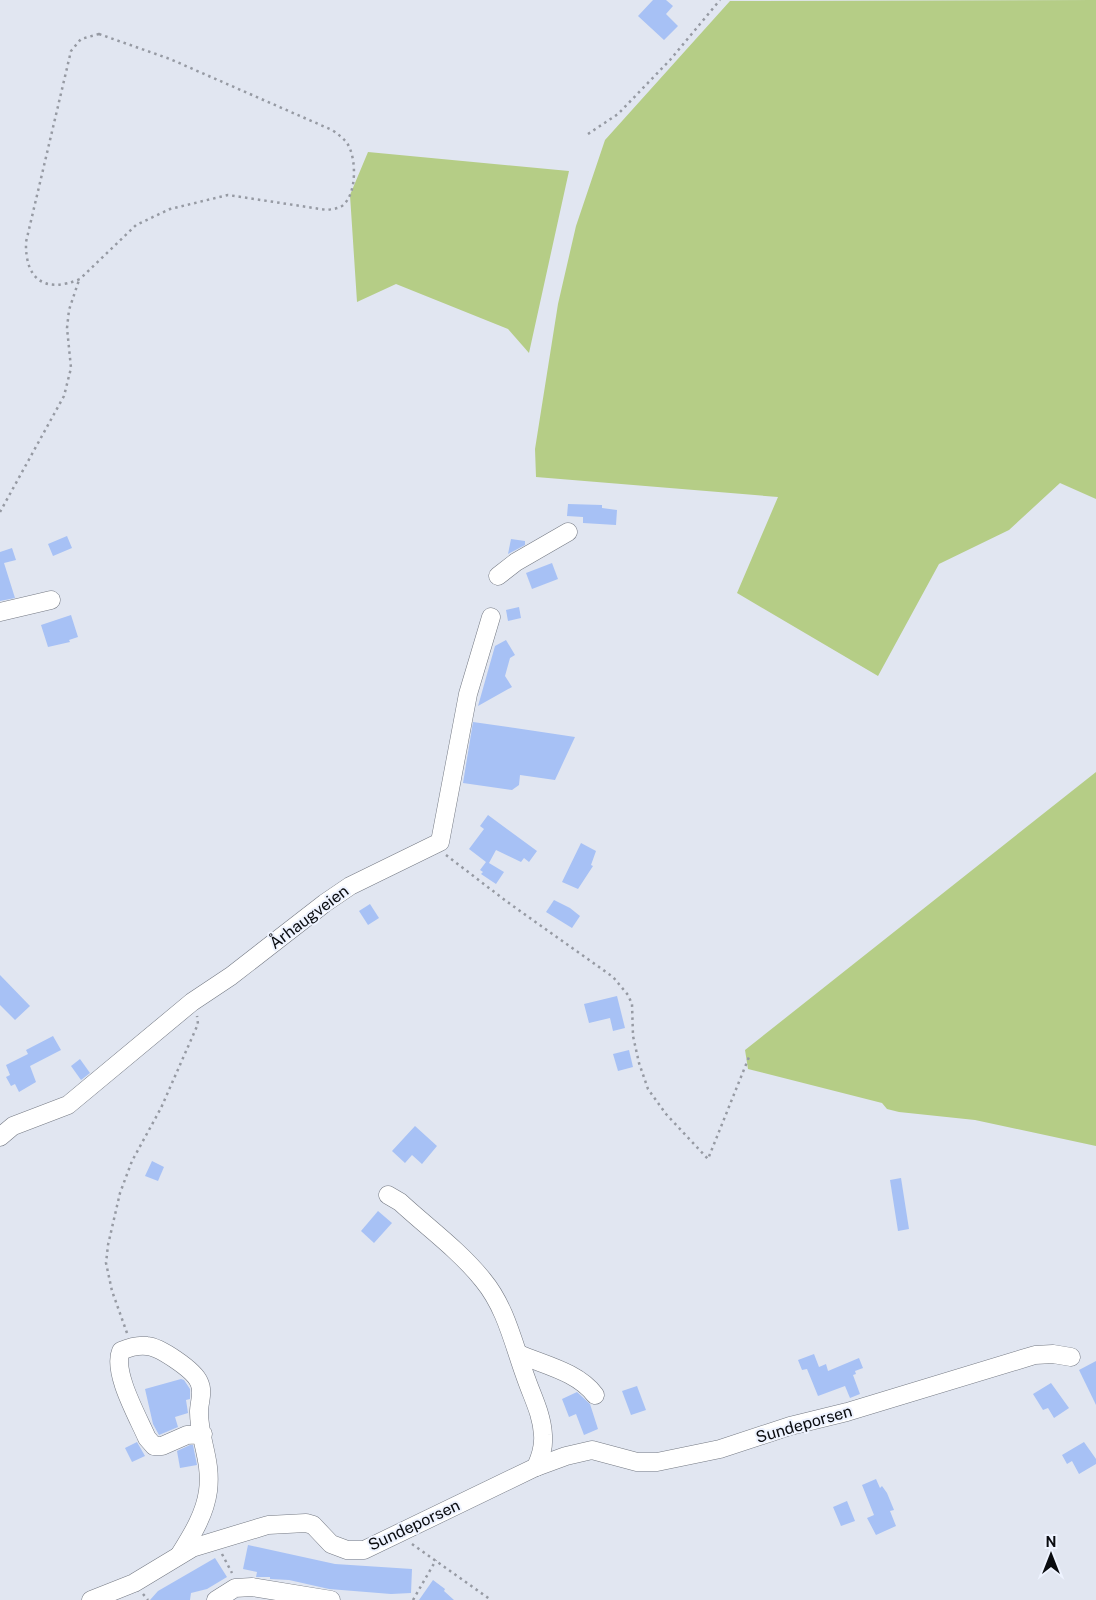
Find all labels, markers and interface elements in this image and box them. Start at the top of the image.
street label: Århaugveien [264,879,352,953]
street label: Sundeporsen [754,1401,854,1447]
street label: Sundeporsen [365,1495,463,1555]
north arrow [1026,1530,1076,1580]
text: N [1046,1534,1056,1550]

